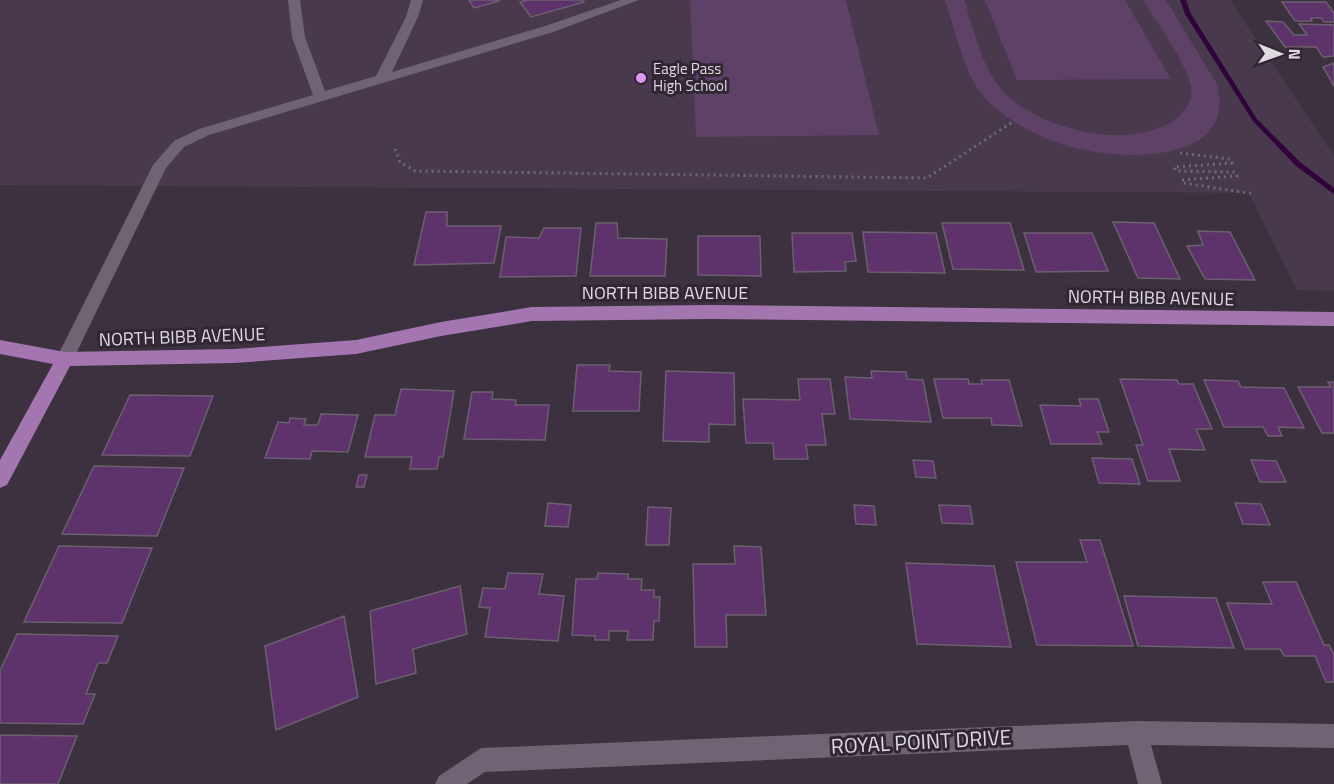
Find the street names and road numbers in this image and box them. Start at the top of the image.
street label: NORTH BIBB AVENUE [582,279,748,306]
street label: NORTH BIBB AVENUE [1068,283,1235,312]
street label: NORTH BIBB AVENUE [98,320,266,353]
street label: ROYAL POINT DRIVE [830,720,1012,762]

